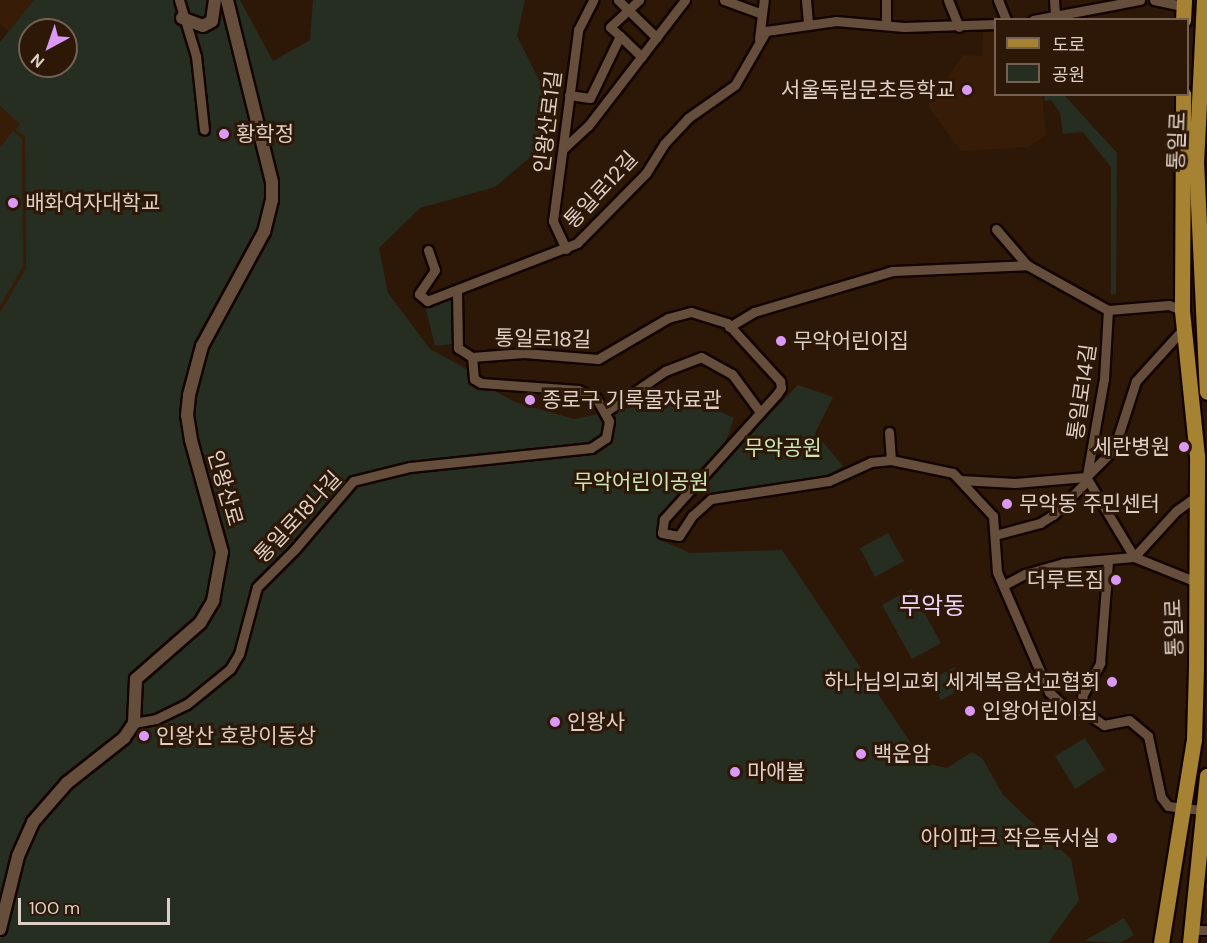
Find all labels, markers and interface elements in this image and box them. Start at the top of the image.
north arrow [18,18,78,78]
legend [994,18,1189,96]
text: 도로 [1052,33,1085,57]
text: N [26,49,49,72]
text: 공원 [1052,63,1085,87]
street label: 인왕산로1길 [529,69,567,175]
place label: 서울독립문초등학교 [781,77,955,103]
marker: 서울독립문초등학교 [960,83,974,97]
street label: 통일로 [1163,112,1191,170]
place label: 황학정 [236,121,294,147]
marker: 황학정 [217,127,231,141]
street label: 통일로12길 [559,146,643,234]
place label: 배화여자대학교 [25,190,160,216]
marker: 배화여자대학교 [6,196,20,210]
street label: 통일로18길 [494,326,592,352]
place label: 무악어린이집 [793,328,909,354]
marker: 무악어린이집 [774,334,788,348]
street label: 통일로14길 [1063,342,1101,442]
place label: 종로구 기록물자료관 [542,387,721,413]
marker: 종로구 기록물자료관 [523,393,537,407]
place label: 세란병원 [1093,434,1170,460]
park label: 무악공원 [744,435,822,461]
marker: 세란병원 [1175,438,1193,456]
street label: 인왕산로 [202,447,248,529]
street label: 통일로18나길 [249,466,347,568]
park label: 무악어린이공원 [573,469,709,495]
place label: 무악동 주민센터 [1019,491,1160,517]
marker: 무악동 주민센터 [1000,497,1014,511]
place label: 더루트짐 [1027,567,1104,593]
marker: 더루트짐 [1109,573,1123,587]
district label: 무악동 [899,592,965,620]
street label: 통일로 [1160,599,1188,657]
place label: 하나님의교회 세계복음선교협회 [824,669,1100,695]
marker: 하나님의교회 세계복음선교협회 [1105,675,1119,689]
place label: 인왕어린이집 [982,698,1098,724]
marker: 인왕어린이집 [963,704,977,718]
place label: 인왕사 [567,709,625,735]
marker: 인왕사 [548,715,562,729]
place label: 인왕산 호랑이동상 [156,723,316,749]
marker: 인왕산 호랑이동상 [137,729,151,743]
place label: 백운암 [873,741,931,767]
marker: 백운암 [854,747,868,761]
place label: 마애불 [747,759,805,785]
marker: 마애불 [728,765,742,779]
place label: 아이파크 작은독서실 [921,825,1100,851]
marker: 아이파크 작은독서실 [1105,831,1119,845]
scale bar [21,886,172,924]
text: 100 m [29,896,80,920]

